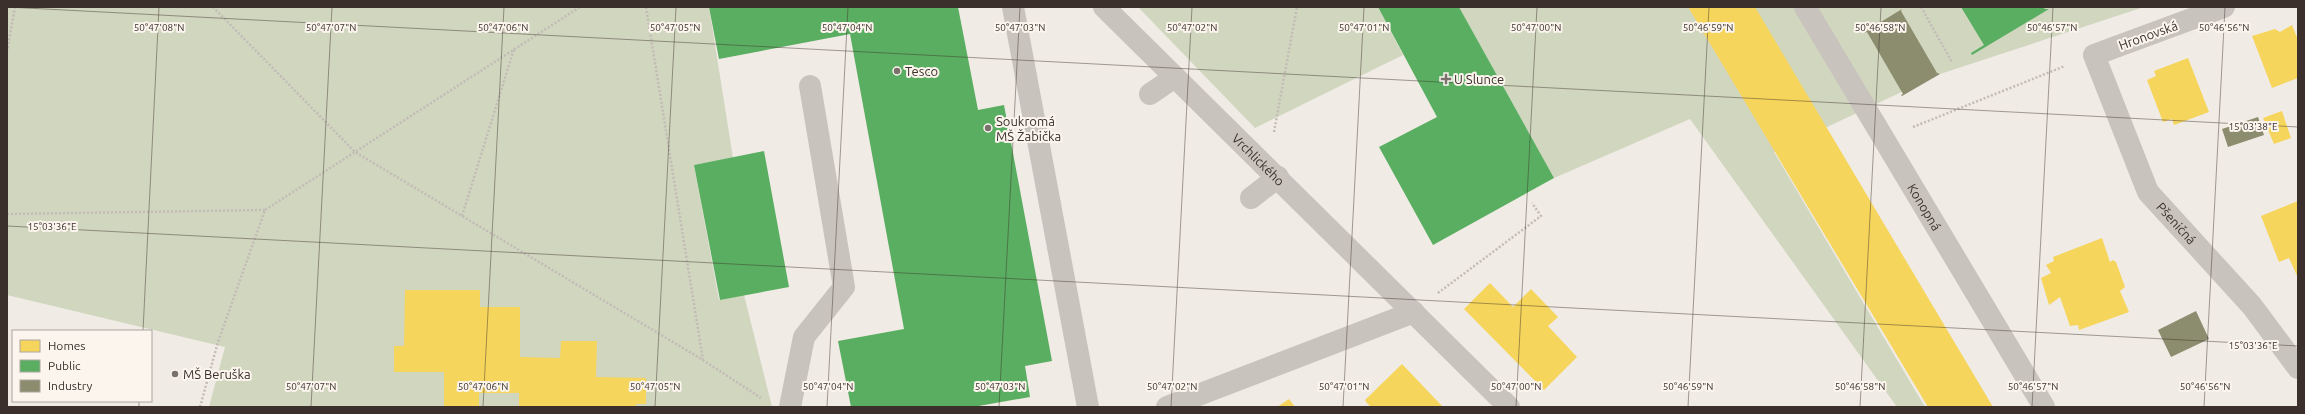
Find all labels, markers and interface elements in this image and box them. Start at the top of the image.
street label: Hronovská [2117,18,2179,52]
text: 50°47'08"N [134,22,184,33]
text: 50°47'07"N [306,22,356,33]
text: 50°47'06"N [478,22,528,33]
text: 50°47'05"N [650,22,700,33]
text: 50°47'04"N [822,22,872,33]
text: 50°47'03"N [995,22,1045,33]
text: 50°47'02"N [1167,22,1217,33]
text: 50°47'01"N [1339,22,1389,33]
text: 50°47'00"N [1511,22,1561,33]
text: 50°46'59"N [1683,22,1733,33]
text: 50°46'58"N [1855,22,1905,33]
text: 50°46'57"N [2027,22,2077,33]
text: 50°46'56"N [2199,22,2249,33]
place label: Tesco [905,64,938,78]
marker: Tesco [892,66,902,76]
place label: U Slunce [1454,72,1504,86]
marker: U Slunce [1441,74,1451,84]
place label: Soukromá MŠ Žabička [996,114,1061,143]
text: 15°03'38"E [2228,121,2278,132]
marker: Soukromá MŠ Žabička [983,123,993,133]
street label: Vrchlického [1229,131,1287,188]
street label: Konopná [1905,181,1944,233]
street label: Pšeničná [2154,199,2199,247]
text: 15°03'36"E [27,221,77,232]
legend [12,330,152,402]
text: Homes [48,339,86,352]
text: 15°03'36"E [2228,340,2278,351]
text: Public [48,359,81,372]
place label: MŠ Beruška [183,367,251,381]
marker: MŠ Beruška [170,369,180,379]
text: Industry [48,379,93,392]
text: 50°47'07"N [286,381,336,392]
text: 50°47'06"N [458,381,508,392]
text: 50°47'05"N [630,381,680,392]
text: 50°47'04"N [803,381,853,392]
text: 50°47'03"N [975,381,1025,392]
text: 50°47'02"N [1147,381,1197,392]
text: 50°47'01"N [1319,381,1369,392]
text: 50°47'00"N [1491,381,1541,392]
text: 50°46'59"N [1663,381,1713,392]
text: 50°46'58"N [1835,381,1885,392]
text: 50°46'57"N [2008,381,2058,392]
text: 50°46'56"N [2180,381,2230,392]

